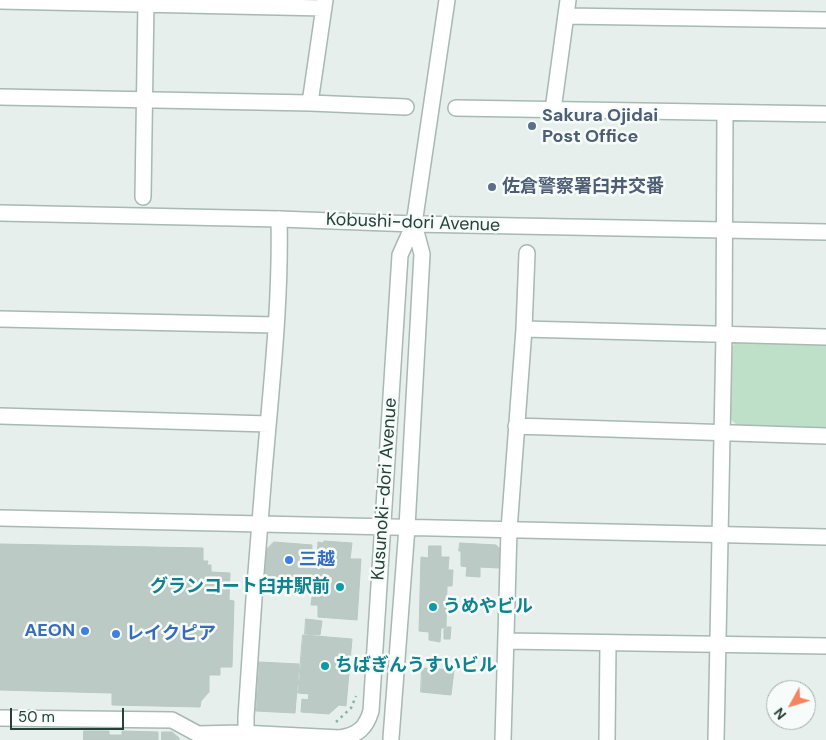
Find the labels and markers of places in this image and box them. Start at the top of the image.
place label: Sakura Ojidai Post Office [542,105,658,148]
marker: Sakura Ojidai Post Office [526,120,538,132]
place label: 佐倉警察署臼井交番 [502,176,664,198]
marker: 佐倉警察署臼井交番 [486,181,498,193]
place label: 三越 [299,549,335,571]
marker: 三越 [283,554,295,566]
place label: グランコート臼井駅前 [150,576,330,598]
marker: グランコート臼井駅前 [334,581,346,593]
place label: うめやビル [443,596,533,618]
marker: うめやビル [427,601,439,613]
place label: AEON [25,620,75,642]
place label: レイクピア [126,623,216,645]
marker: AEON [79,625,91,637]
marker: レイクピア [110,628,122,640]
place label: ちばぎんうすいビル [335,655,497,677]
marker: ちばぎんうすいビル [319,660,331,672]

